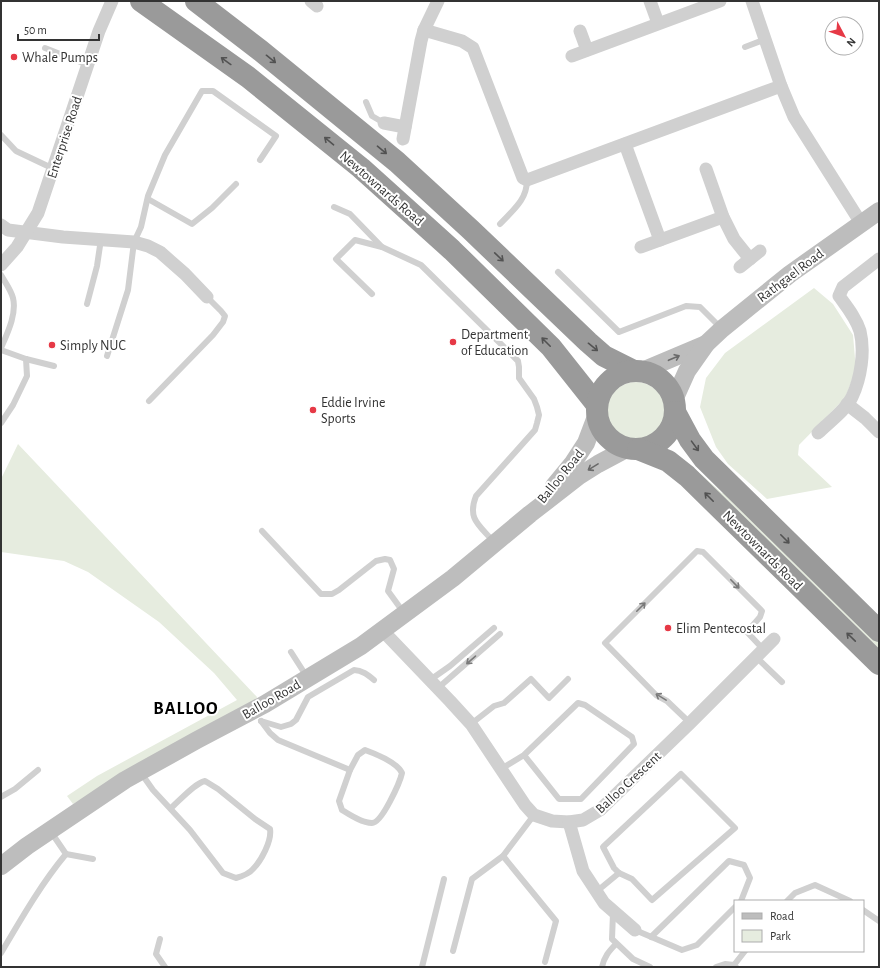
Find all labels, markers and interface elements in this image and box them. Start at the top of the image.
scale bar [18,16,99,42]
north arrow [824,16,864,56]
text: 50 m [24,24,47,36]
text: N [845,36,858,49]
place label: Whale Pumps [22,51,98,65]
marker: Whale Pumps [9,52,19,62]
one-way arrow [266,54,276,63]
one-way arrow [221,57,232,65]
street label: Enterprise Road [45,94,85,180]
one-way arrow [323,137,334,146]
one-way arrow [377,146,388,155]
street label: Newtownards Road [337,149,426,229]
street label: Rathgael Road [755,246,826,305]
one-way arrow [494,252,504,262]
place label: Department of Education [461,328,529,358]
marker: Department of Education [448,337,458,347]
one-way arrow [541,337,551,347]
place label: Simply NUC [60,339,126,353]
marker: Simply NUC [47,340,57,350]
one-way arrow [588,342,599,351]
one-way arrow [668,353,680,361]
place label: Eddie Irvine Sports [321,396,385,426]
marker: Eddie Irvine Sports [308,405,318,415]
one-way arrow [691,441,699,452]
street label: Balloo Road [535,447,587,506]
one-way arrow [588,463,599,471]
one-way arrow [704,492,713,502]
street label: Newtownards Road [720,508,805,593]
one-way arrow [780,534,790,544]
one-way arrow [730,579,739,589]
one-way arrow [636,602,646,612]
place label: Elim Pentecostal [676,622,766,636]
marker: Elim Pentecostal [663,623,673,633]
one-way arrow [846,632,856,642]
one-way arrow [466,655,476,665]
street label: Balloo Road [240,678,303,722]
one-way arrow [655,693,667,701]
district label: BALLOO [153,700,219,718]
street label: Balloo Crescent [593,749,664,816]
legend [734,900,864,952]
text: Road [770,910,794,922]
text: Park [770,930,791,942]

